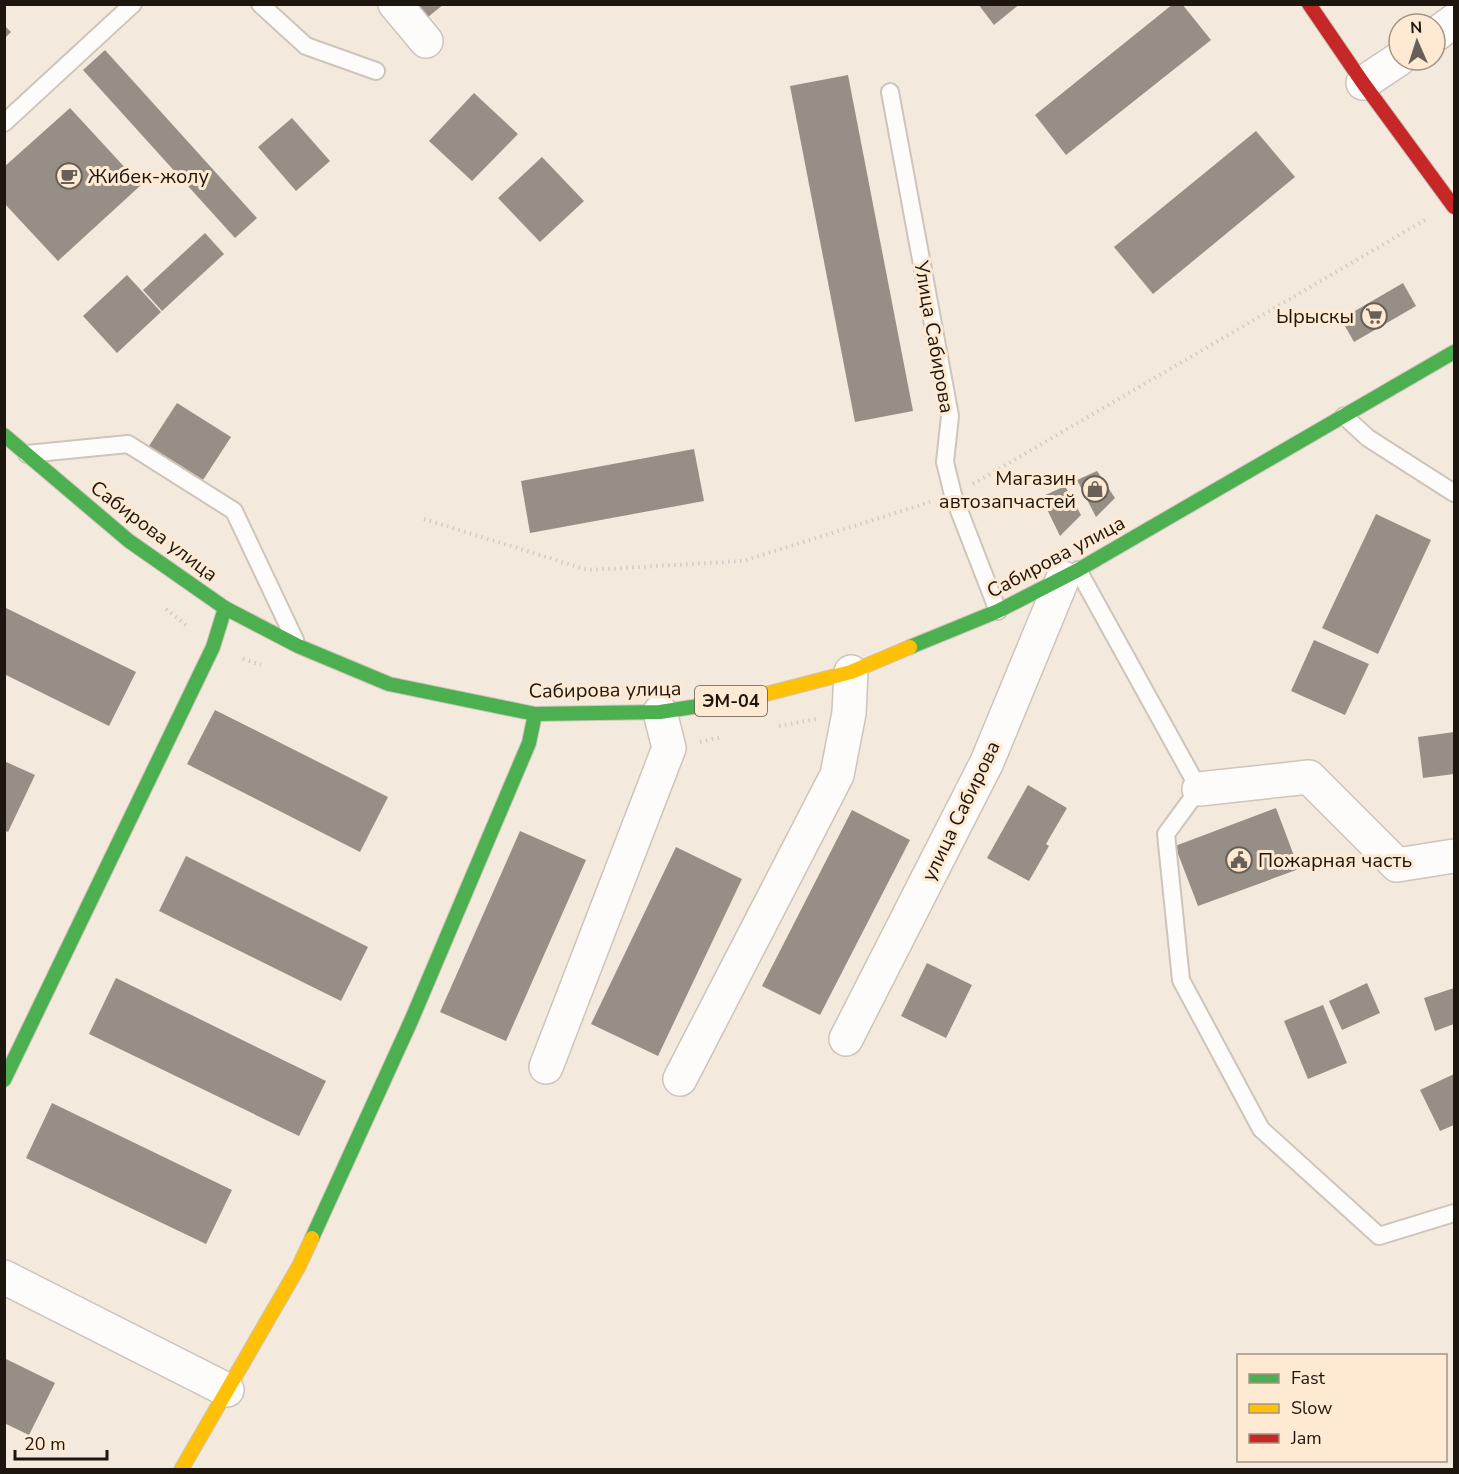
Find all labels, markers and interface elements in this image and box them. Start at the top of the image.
north arrow [1387,12,1447,72]
text: N [1410,17,1423,39]
cafe icon: Жибек-жолу [54,161,84,191]
place label: Жибек-жолу [88,163,209,190]
street label: Улица Сабирова [907,258,961,415]
supermarket icon: Ырыскы [1359,301,1389,331]
place label: Ырыскы [1276,303,1354,330]
place label: Магазин автозапчастей [939,465,1076,515]
street label: Сабирова улица [85,474,223,588]
shop icon: Магазин автозапчастей [1080,474,1110,504]
street label: Сабирова улица [982,509,1130,605]
street label: Сабирова улица [528,675,682,705]
road number: ЭМ-04 [695,686,767,716]
street label: улица Сабирова [915,736,1007,886]
public building icon: Пожарная часть [1224,845,1254,875]
place label: Пожарная часть [1258,847,1412,874]
legend [1237,1354,1447,1462]
text: Fast [1291,1366,1326,1390]
text: Slow [1291,1396,1332,1420]
scale bar [15,1423,106,1461]
text: Jam [1290,1426,1322,1450]
text: 20 m [24,1432,66,1456]

